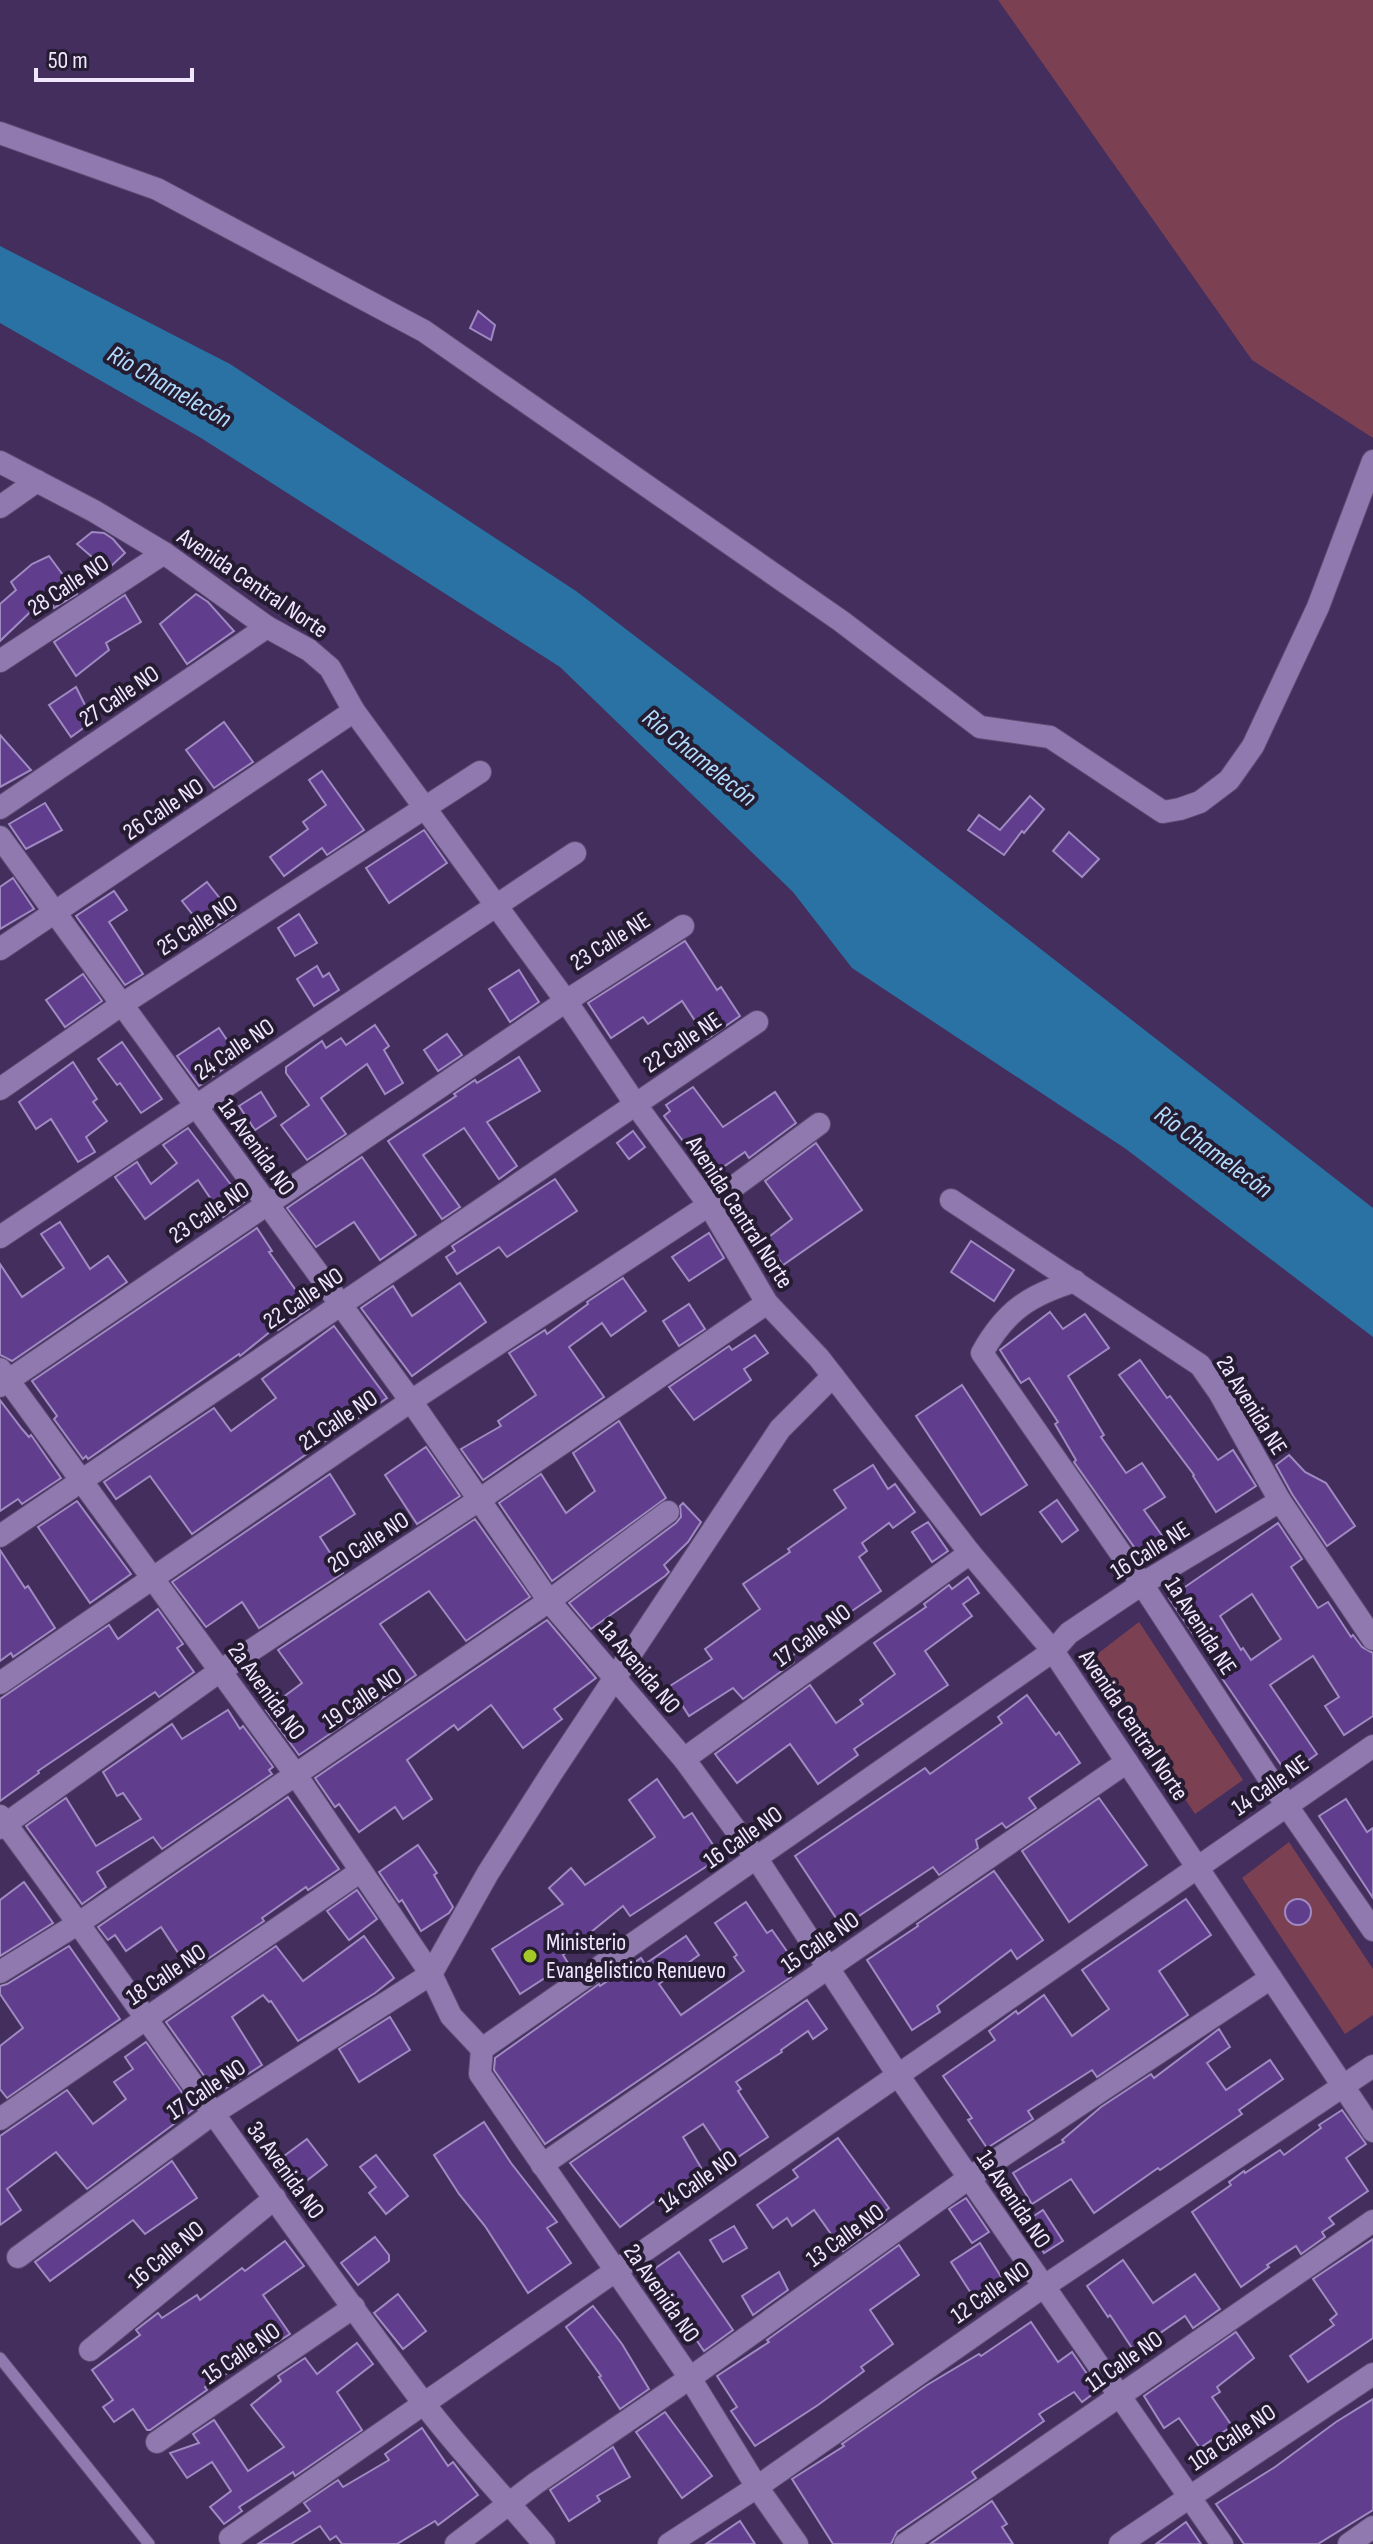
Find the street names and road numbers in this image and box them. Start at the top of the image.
street label: Avenida Central Norte [171,522,334,645]
street label: 28 Calle NO [22,548,114,622]
street label: 27 Calle NO [74,659,165,734]
street label: 26 Calle NO [117,772,209,847]
street label: 25 Calle NO [152,889,243,962]
street label: 23 Calle NE [565,906,656,977]
street label: 22 Calle NE [637,1006,727,1079]
street label: 24 Calle NO [189,1012,280,1087]
street label: 1a Avenida NO [212,1093,301,1201]
street label: Avenida Central Norte [679,1130,800,1294]
street label: 23 Calle NO [164,1175,255,1250]
street label: 22 Calle NO [258,1261,349,1336]
street label: 2a Avenida NE [1210,1350,1293,1460]
street label: 21 Calle NO [293,1383,383,1457]
street label: 20 Calle NO [322,1505,414,1579]
street label: 16 Calle NE [1105,1515,1195,1586]
street label: 1a Avenida NE [1158,1572,1243,1680]
street label: 17 Calle NO [768,1598,857,1673]
street label: 1a Avenida NO [592,1615,687,1720]
street label: 2a Avenida NO [221,1637,312,1746]
street label: Avenida Central Norte [1072,1644,1195,1806]
street label: 19 Calle NO [317,1661,408,1736]
street label: 14 Calle NE [1226,1749,1314,1822]
street label: 16 Calle NO [698,1800,788,1875]
street label: 15 Calle NO [776,1905,865,1980]
street label: 18 Calle NO [121,1937,212,2012]
street label: 17 Calle NO [161,2053,251,2126]
street label: 3a Avenida NO [240,2116,331,2225]
street label: 14 Calle NO [653,2144,743,2219]
street label: 1a Avenida NO [970,2145,1057,2254]
street label: 13 Calle NO [801,2197,890,2273]
street label: 16 Calle NO [123,2214,210,2294]
street label: 2a Avenida NO [617,2238,706,2348]
street label: 12 Calle NO [945,2255,1035,2330]
street label: 15 Calle NO [197,2316,286,2391]
street label: 11 Calle NO [1080,2324,1168,2398]
street label: 10a Calle NO [1183,2398,1281,2477]

